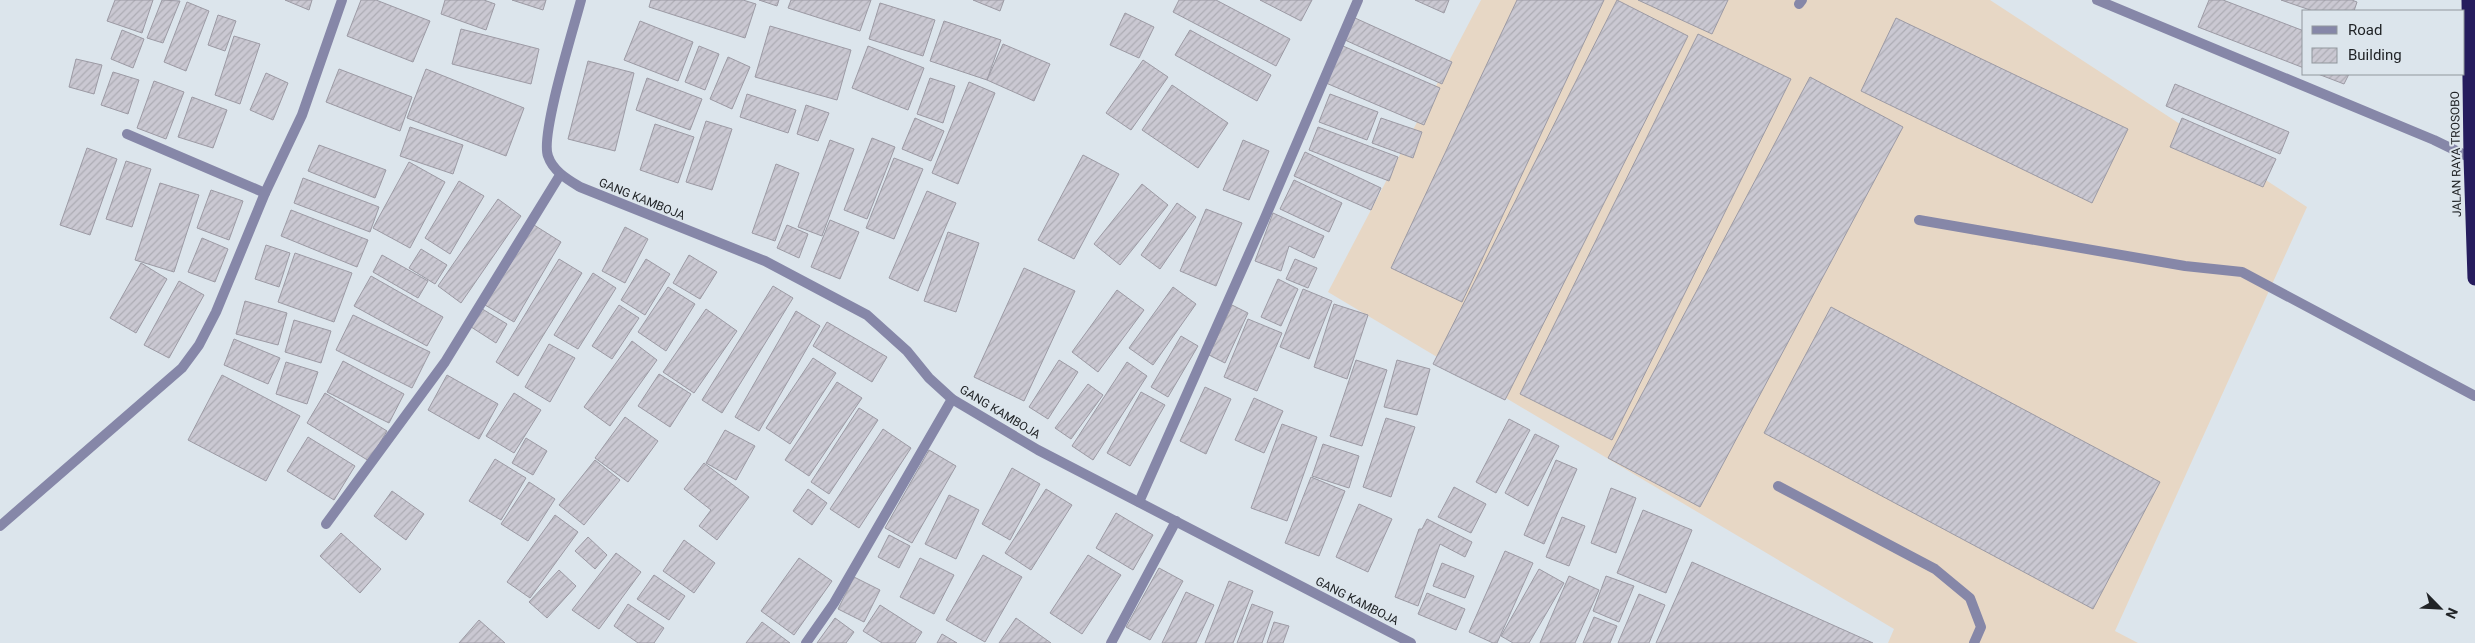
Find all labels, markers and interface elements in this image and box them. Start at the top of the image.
legend [2302,10,2465,75]
text: Road [2348,21,2382,39]
text: Building [2348,46,2402,64]
street label: JALAN RAYA TROSOBO [2448,91,2464,217]
street label: GANG KAMBOJA [597,175,687,223]
street label: GANG KAMBOJA [957,382,1043,442]
street label: GANG KAMBOJA [1313,574,1401,628]
north arrow [2415,583,2465,633]
text: N [2443,606,2461,621]

